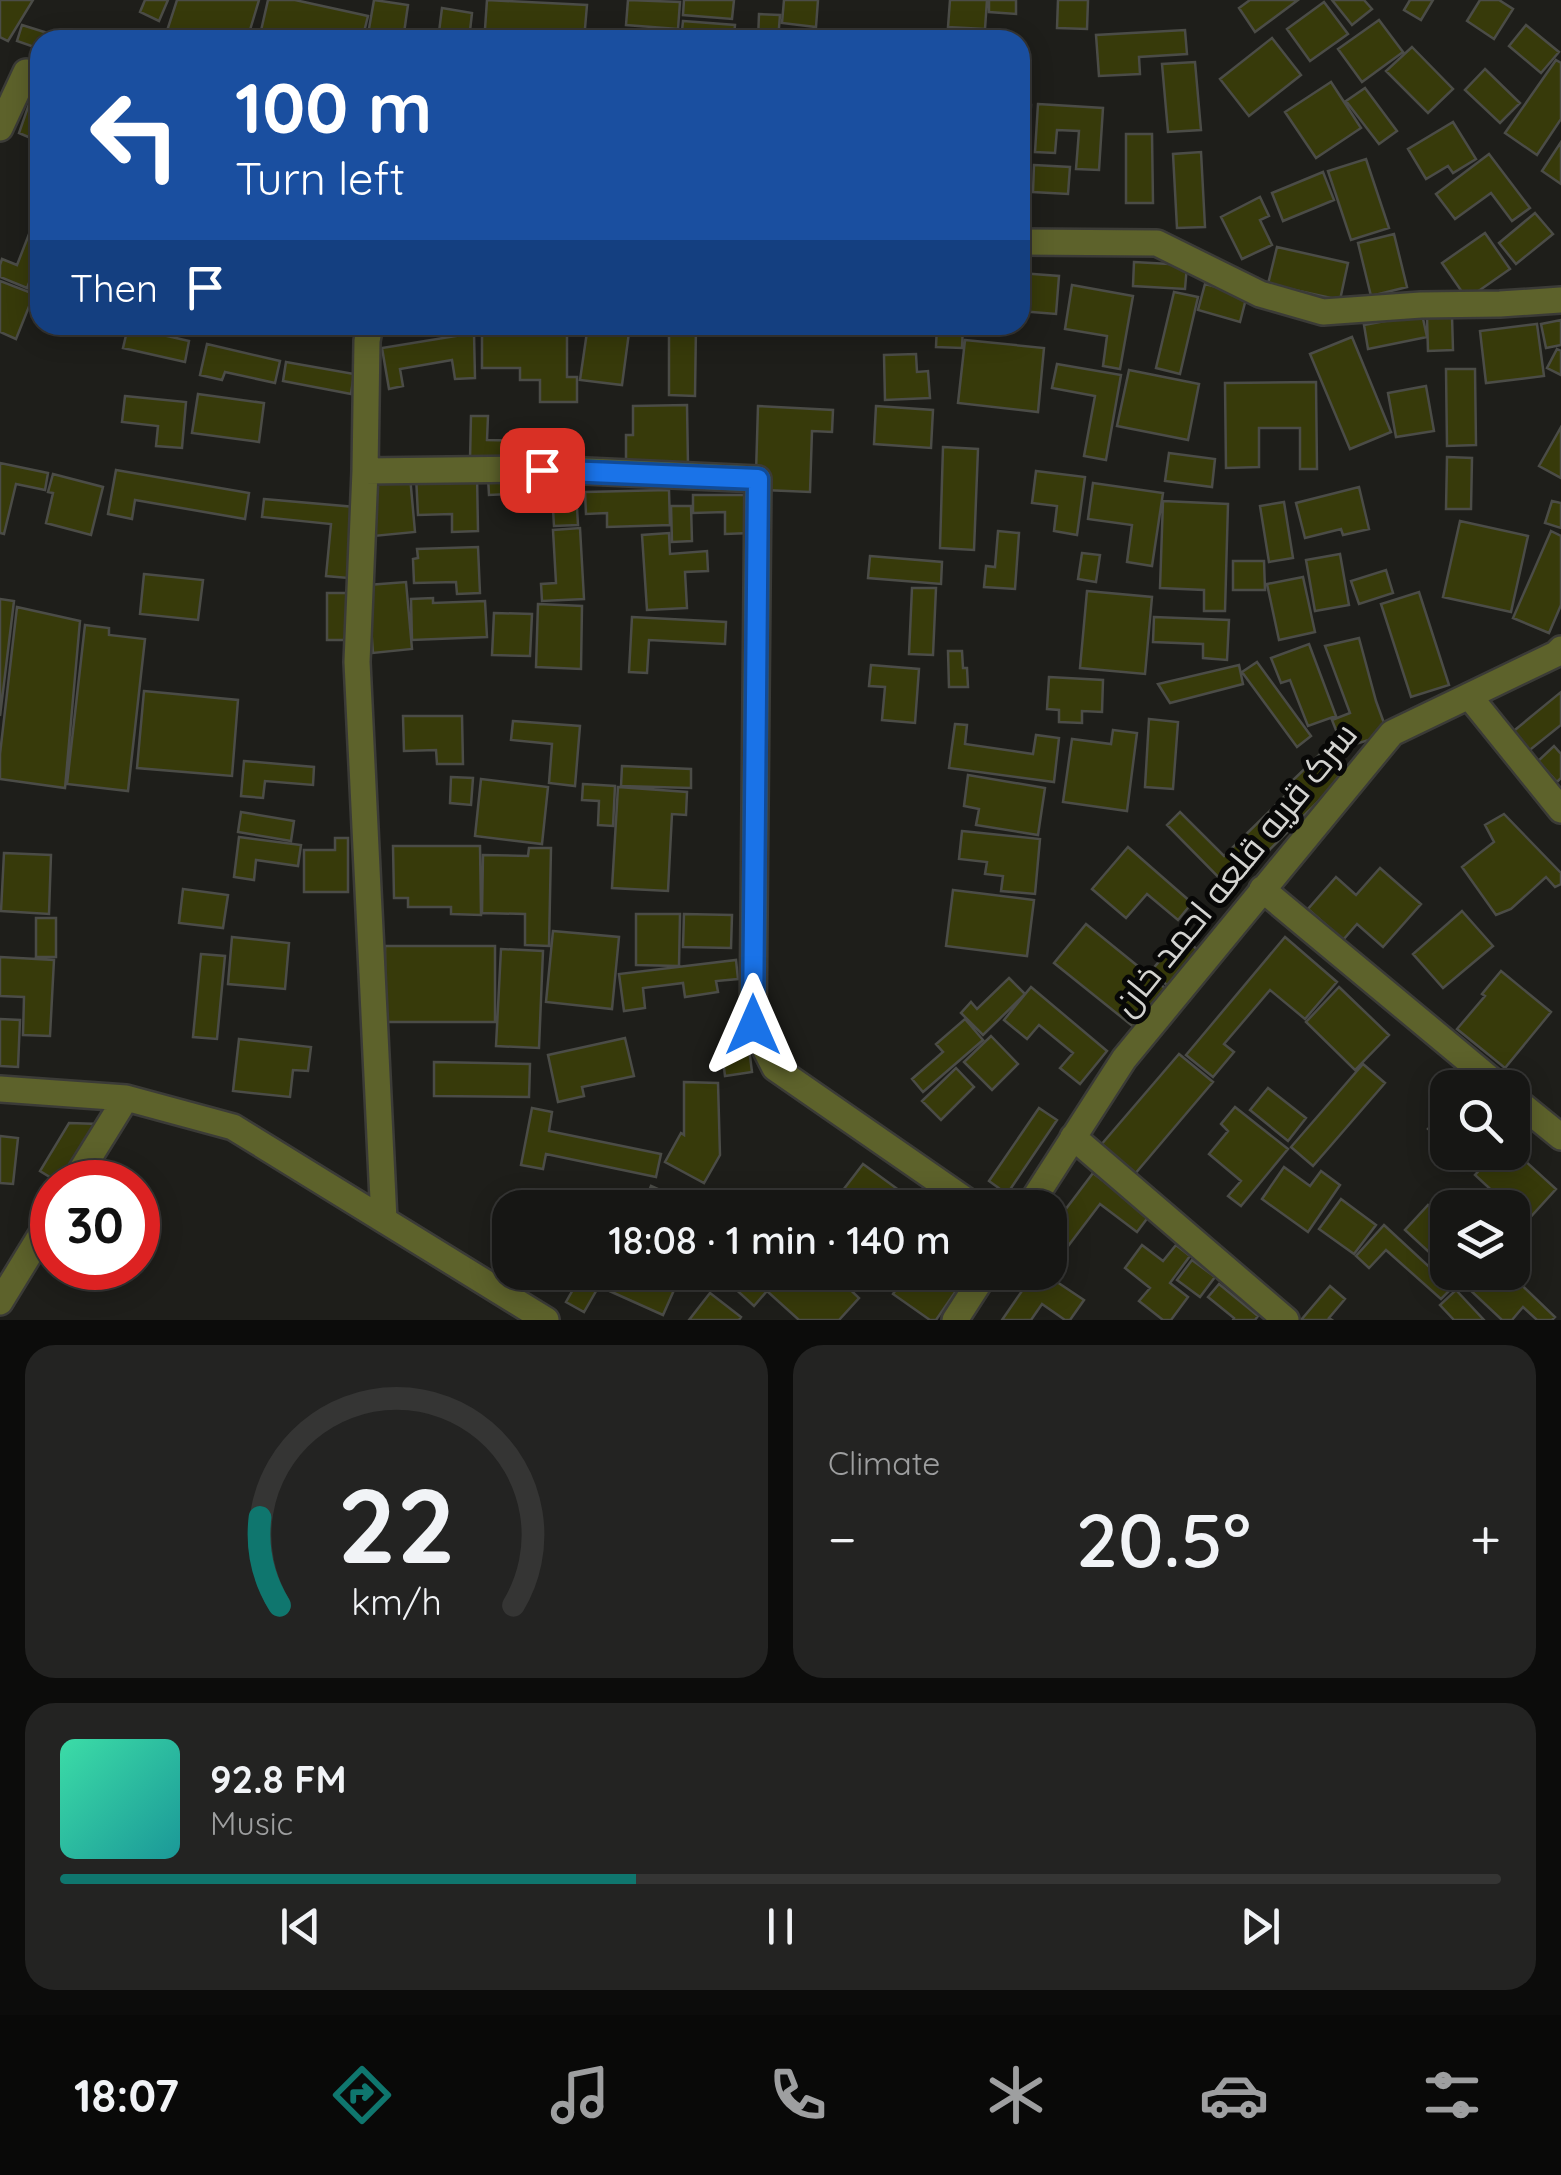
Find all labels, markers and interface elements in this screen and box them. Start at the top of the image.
text: 100 m [235,63,432,151]
icon: left [70,70,200,200]
text: Turn left [235,150,405,206]
icon: arrive [178,260,233,315]
text: Then [70,264,158,312]
pin [500,428,585,513]
icon: arrive [515,443,570,498]
street label: سرک قریه قلعه احمد خان [1102,713,1366,1024]
position arrow [701,973,805,1077]
map controls [1430,1070,1530,1290]
button: search [1430,1070,1530,1170]
speed limit sign: 30 [30,1160,160,1290]
button: layers [1430,1190,1530,1290]
text: 18:08 · 1 min · 140 m [608,1216,951,1264]
text: Climate [828,1443,940,1483]
text: 22 [337,1459,456,1589]
text: 20.5° [1076,1492,1251,1586]
text: − [828,1504,857,1573]
text: + [1470,1504,1501,1573]
text: km/h [351,1579,442,1624]
text: 92.8 FM [210,1755,347,1803]
text: Music [210,1803,293,1843]
icon: previous [273,1899,328,1954]
icon: pause [753,1899,808,1954]
icon: next [1233,1899,1288,1954]
icon: directions [327,2060,397,2130]
icon: music [545,2060,615,2130]
icon: phone [763,2060,833,2130]
icon: climate [981,2060,1051,2130]
icon: car [1199,2060,1269,2130]
icon: filters [1417,2060,1487,2130]
text: 18:07 [74,2067,179,2123]

